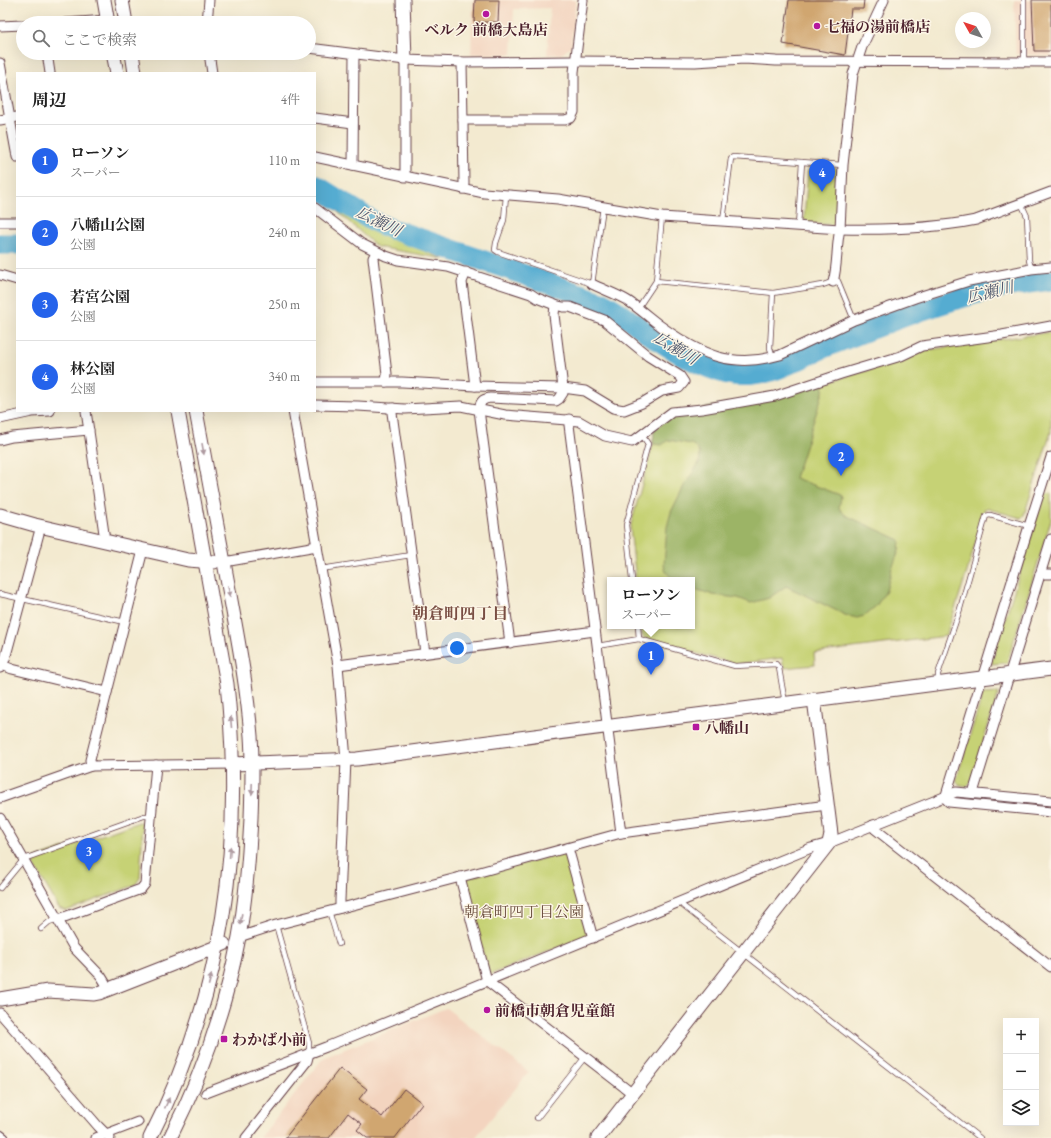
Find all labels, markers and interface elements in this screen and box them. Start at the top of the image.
marker: ベルク 前橋大島店 [481,9,491,19]
north arrow [955,12,991,48]
search box [16,16,316,60]
place label: 七福の湯前橋店 [825,17,930,36]
place label: ベルク 前橋大島店 [424,20,548,39]
marker: 七福の湯前橋店 [812,21,822,31]
icon: search [30,27,52,49]
text: ここで検索 [62,30,137,49]
text: 周辺 [32,89,66,111]
text: 4件 [281,91,300,108]
text: ローソン [70,143,129,162]
text: 1 [42,152,48,169]
text: 110 m [269,152,300,169]
pin: 4 [809,159,835,192]
text: スーパー [70,164,121,181]
water label: 広瀬川 [353,201,407,242]
text: 八幡山公園 [70,215,145,234]
text: 2 [42,224,48,241]
text: 240 m [269,224,300,241]
text: 公園 [70,236,96,253]
water label: 広瀬川 [964,276,1018,308]
text: 若宮公園 [70,287,130,306]
text: 3 [42,296,48,313]
text: 250 m [269,296,300,313]
text: 公園 [70,308,96,325]
water label: 広瀬川 [650,327,704,370]
text: 林公園 [70,359,115,378]
text: 4 [42,368,48,385]
text: 340 m [269,368,300,385]
text: 公園 [70,380,96,397]
one-way arrow [201,443,207,455]
pin: 2 [828,443,854,476]
popup [607,577,695,629]
one-way arrow [227,585,233,597]
text: ローソン [621,585,681,604]
district label: 朝倉町四丁目 [412,603,508,624]
text: スーパー [621,606,672,623]
your location [447,638,467,658]
pin: 1 [638,642,664,675]
one-way arrow [228,716,234,728]
place label: 八幡山 [704,718,749,737]
marker: 八幡山 [691,722,701,732]
one-way arrow [249,783,255,796]
pin: 3 [76,838,102,871]
one-way arrow [227,846,234,858]
park label: 朝倉町四丁目公園 [464,902,584,921]
one-way arrow [238,913,245,925]
one-way arrow [207,974,213,986]
place label: 前橋市朝倉児童館 [495,1001,615,1020]
marker: 前橋市朝倉児童館 [482,1005,492,1015]
map controls [1003,1018,1039,1126]
button: + [1003,1018,1039,1054]
place label: わかば小前 [232,1030,307,1049]
marker: わかば小前 [219,1034,229,1044]
button: − [1003,1054,1039,1090]
button: layers [1003,1090,1039,1126]
one-way arrow [164,1097,170,1109]

